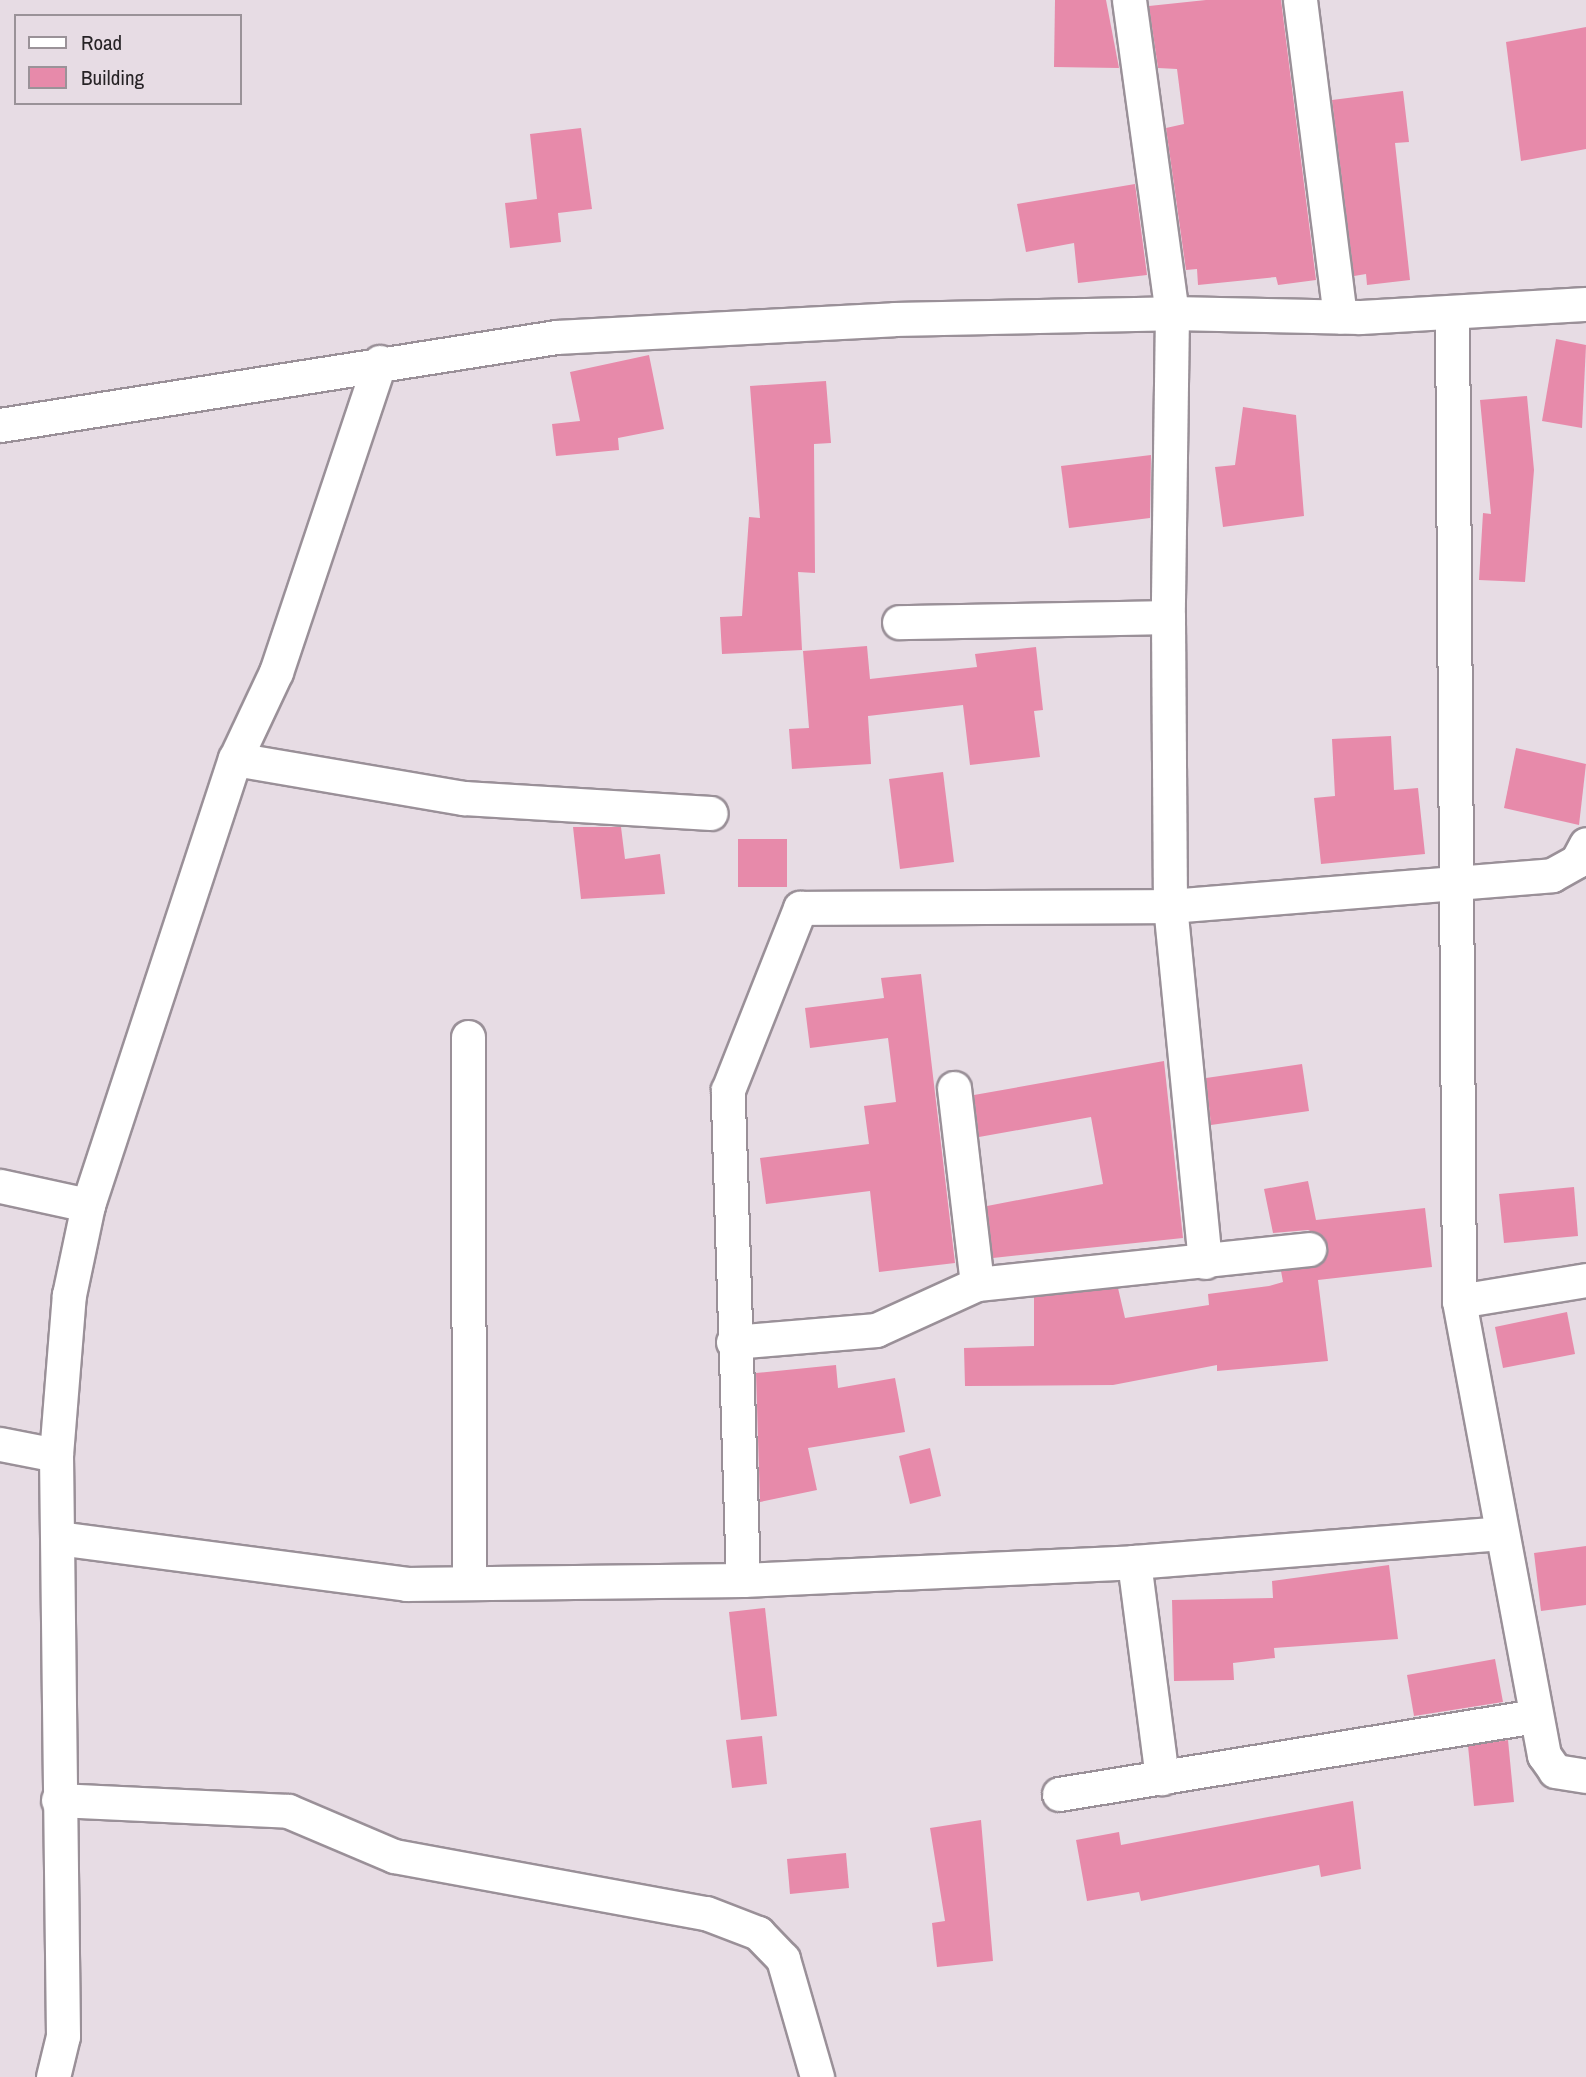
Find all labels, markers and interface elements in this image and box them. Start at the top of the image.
legend [14,14,242,105]
text: Road [81,28,122,57]
text: Building [81,63,144,92]

